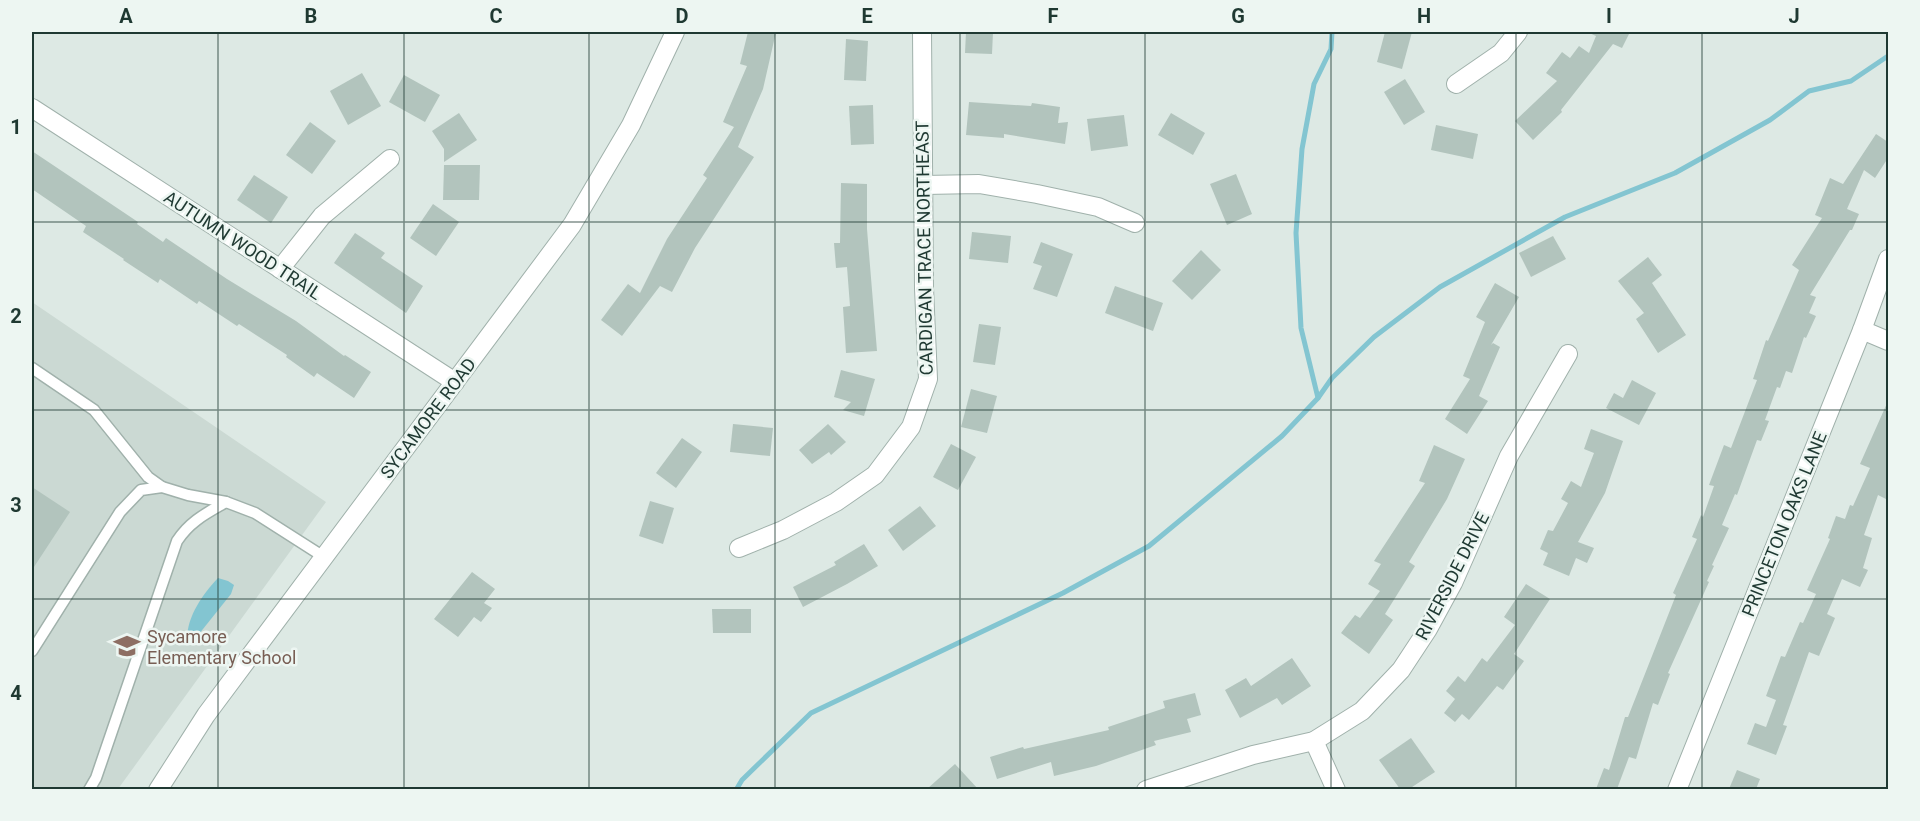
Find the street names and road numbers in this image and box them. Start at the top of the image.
street label: CARDIGAN TRACE NORTHEAST [911,120,937,376]
street label: AUTUMN WOOD TRAIL [160,186,326,304]
street label: SYCAMORE ROAD [376,354,480,482]
street label: PRINCETON OAKS LANE [1737,428,1831,620]
street label: RIVERSIDE DRIVE [1411,509,1493,643]

